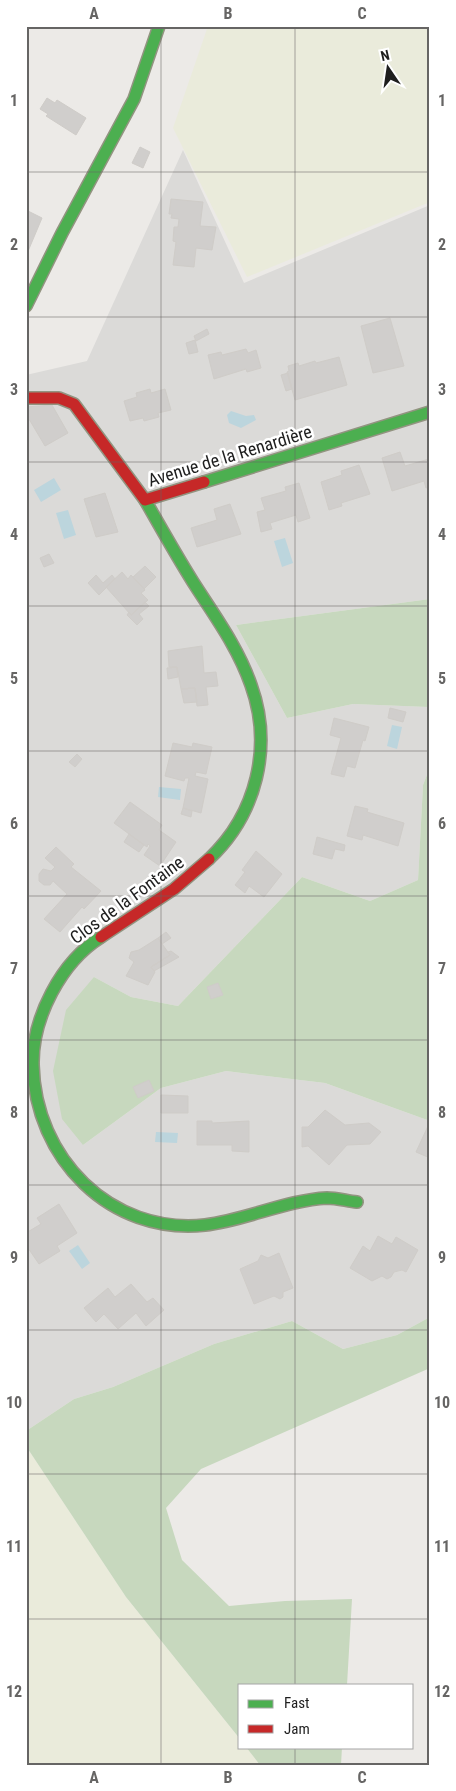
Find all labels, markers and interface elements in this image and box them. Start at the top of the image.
text: A [89,4,99,23]
text: B [224,4,233,23]
text: C [357,4,367,23]
north arrow [364,42,414,92]
text: N [379,47,391,64]
text: 1 [10,91,18,110]
text: 1 [438,91,446,110]
text: 2 [10,235,18,254]
text: 2 [438,235,446,254]
text: 3 [10,380,18,399]
text: 3 [438,380,446,399]
street label: Avenue de la Renardière [145,421,314,490]
text: 4 [10,525,18,544]
text: 4 [438,525,446,544]
text: 5 [10,669,18,688]
text: 5 [438,669,446,688]
text: 6 [10,814,18,833]
text: 6 [438,814,446,833]
street label: Clos de la Fontaine [66,851,188,948]
text: 7 [10,959,18,978]
text: 7 [438,959,446,978]
text: 8 [10,1103,18,1122]
text: 8 [438,1103,446,1122]
text: 9 [10,1248,18,1267]
text: 9 [438,1248,446,1267]
text: 10 [6,1393,22,1412]
text: 10 [434,1393,450,1412]
text: 11 [6,1537,22,1556]
text: 11 [434,1537,450,1556]
text: 12 [6,1682,22,1701]
text: 12 [434,1682,450,1701]
legend [238,1684,414,1748]
text: Fast [284,1694,309,1712]
text: Jam [284,1720,310,1738]
text: A [89,1768,99,1787]
text: B [224,1768,233,1787]
text: C [357,1768,367,1787]

